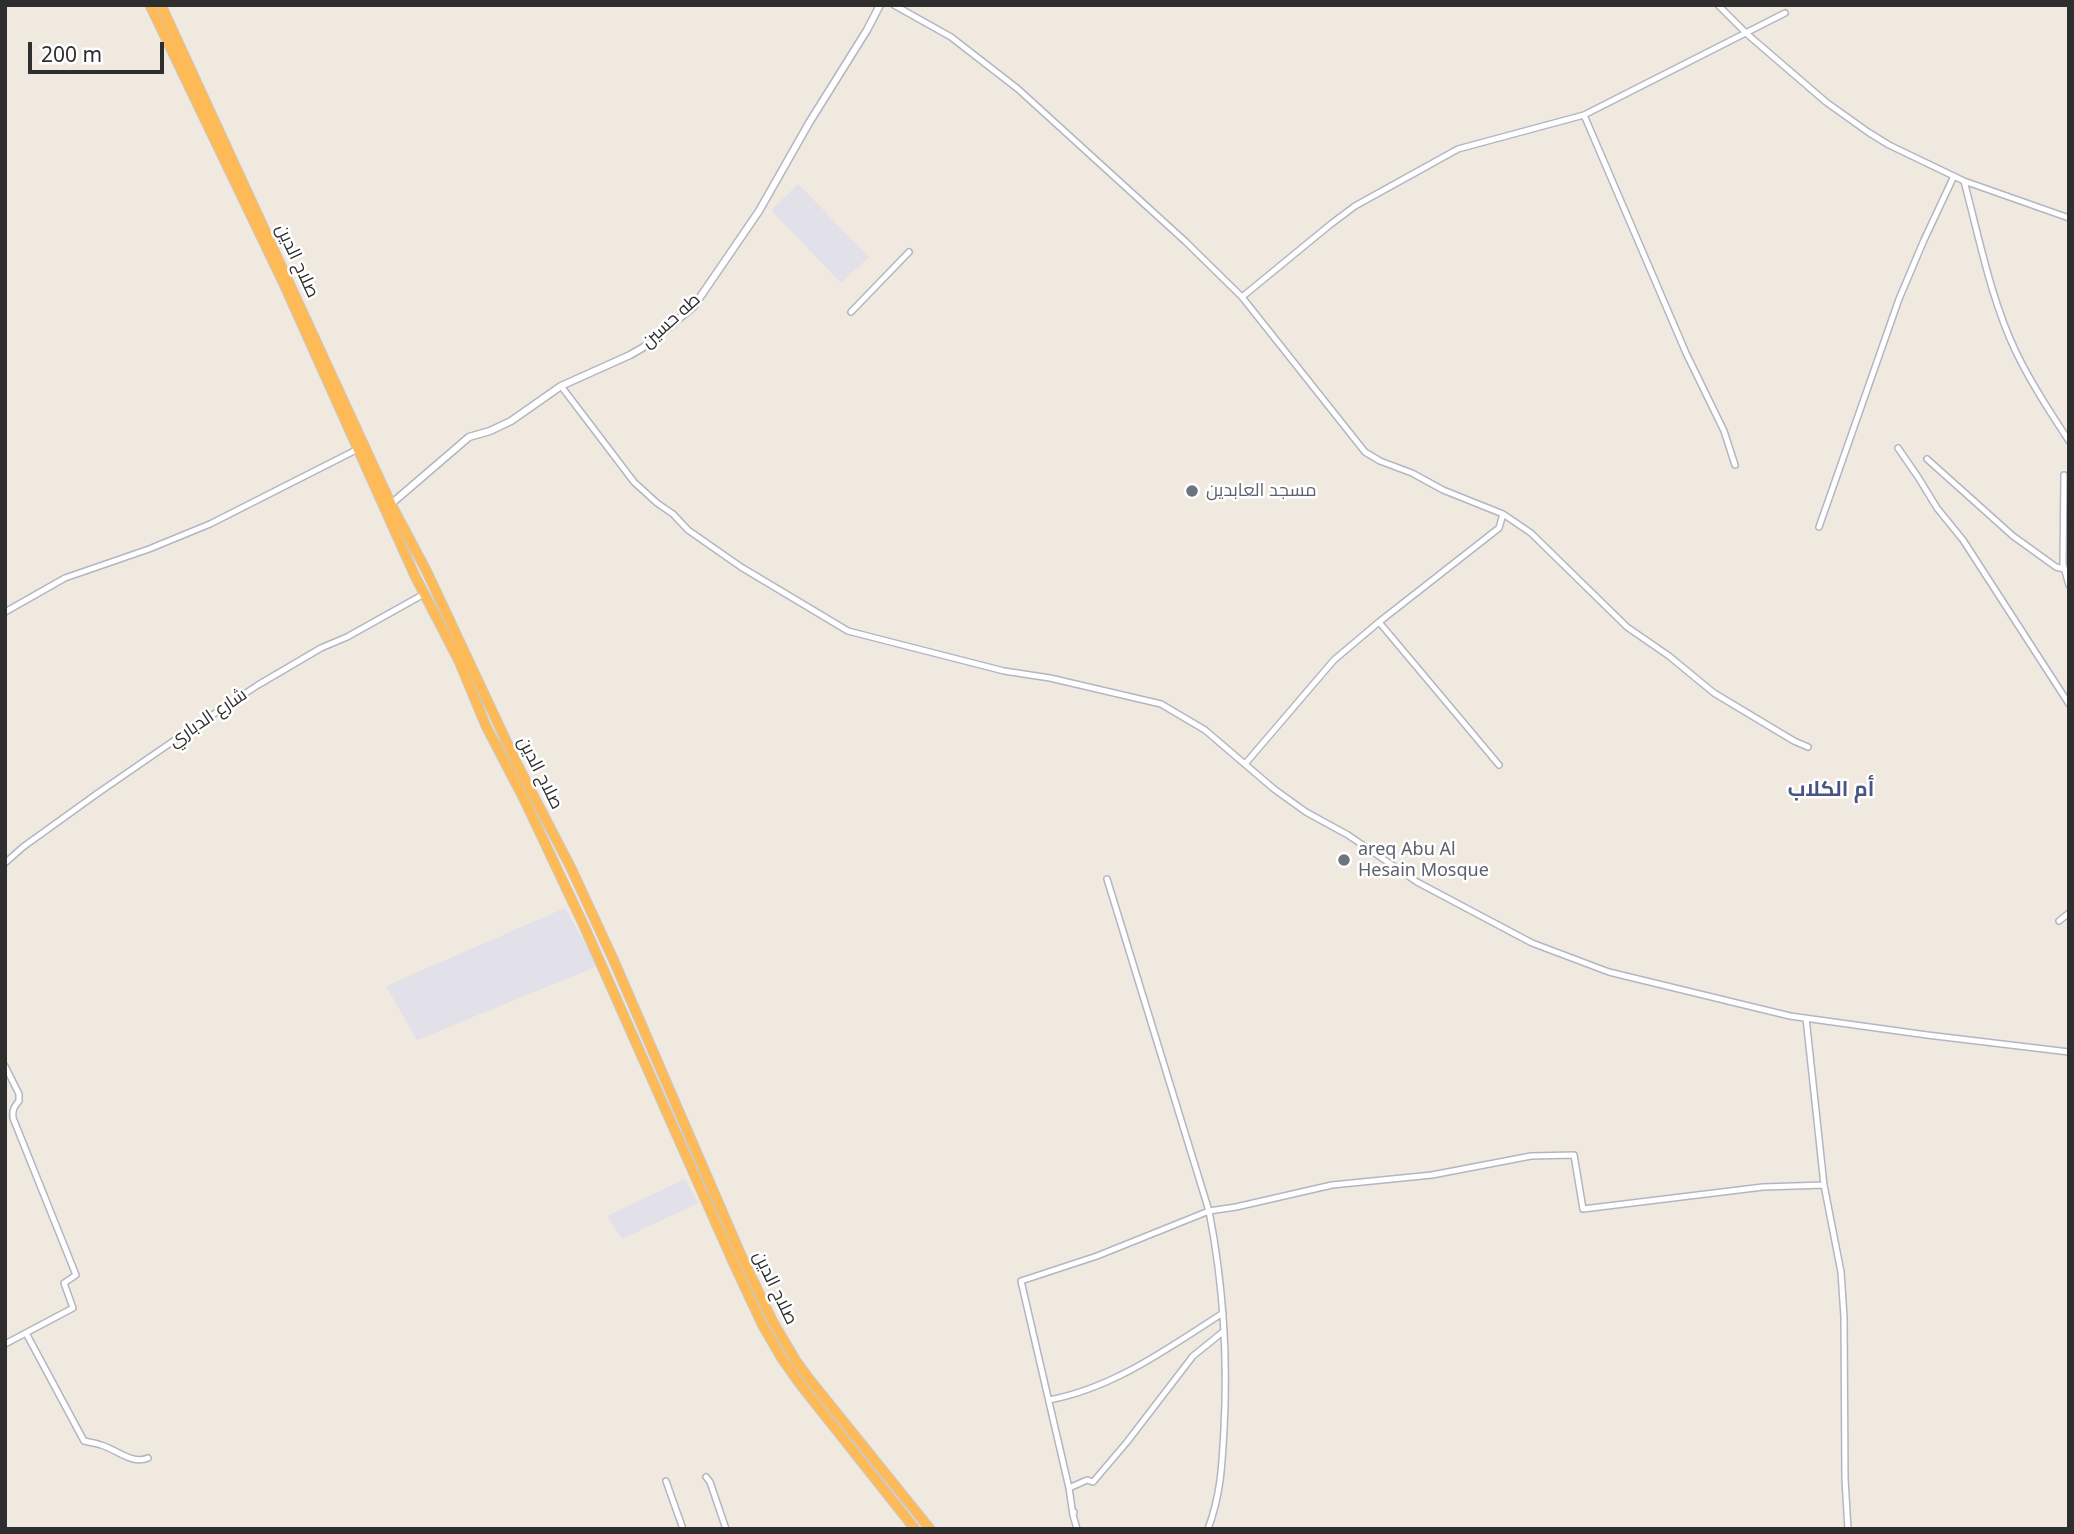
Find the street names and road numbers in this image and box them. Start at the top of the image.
street label: صلاح الدين [271,221,323,301]
street label: طه حسين [637,289,705,353]
street label: شارع الدباري [165,684,251,752]
street label: صلاح الدين [512,733,568,813]
street label: صلاح الدين [748,1248,802,1328]

